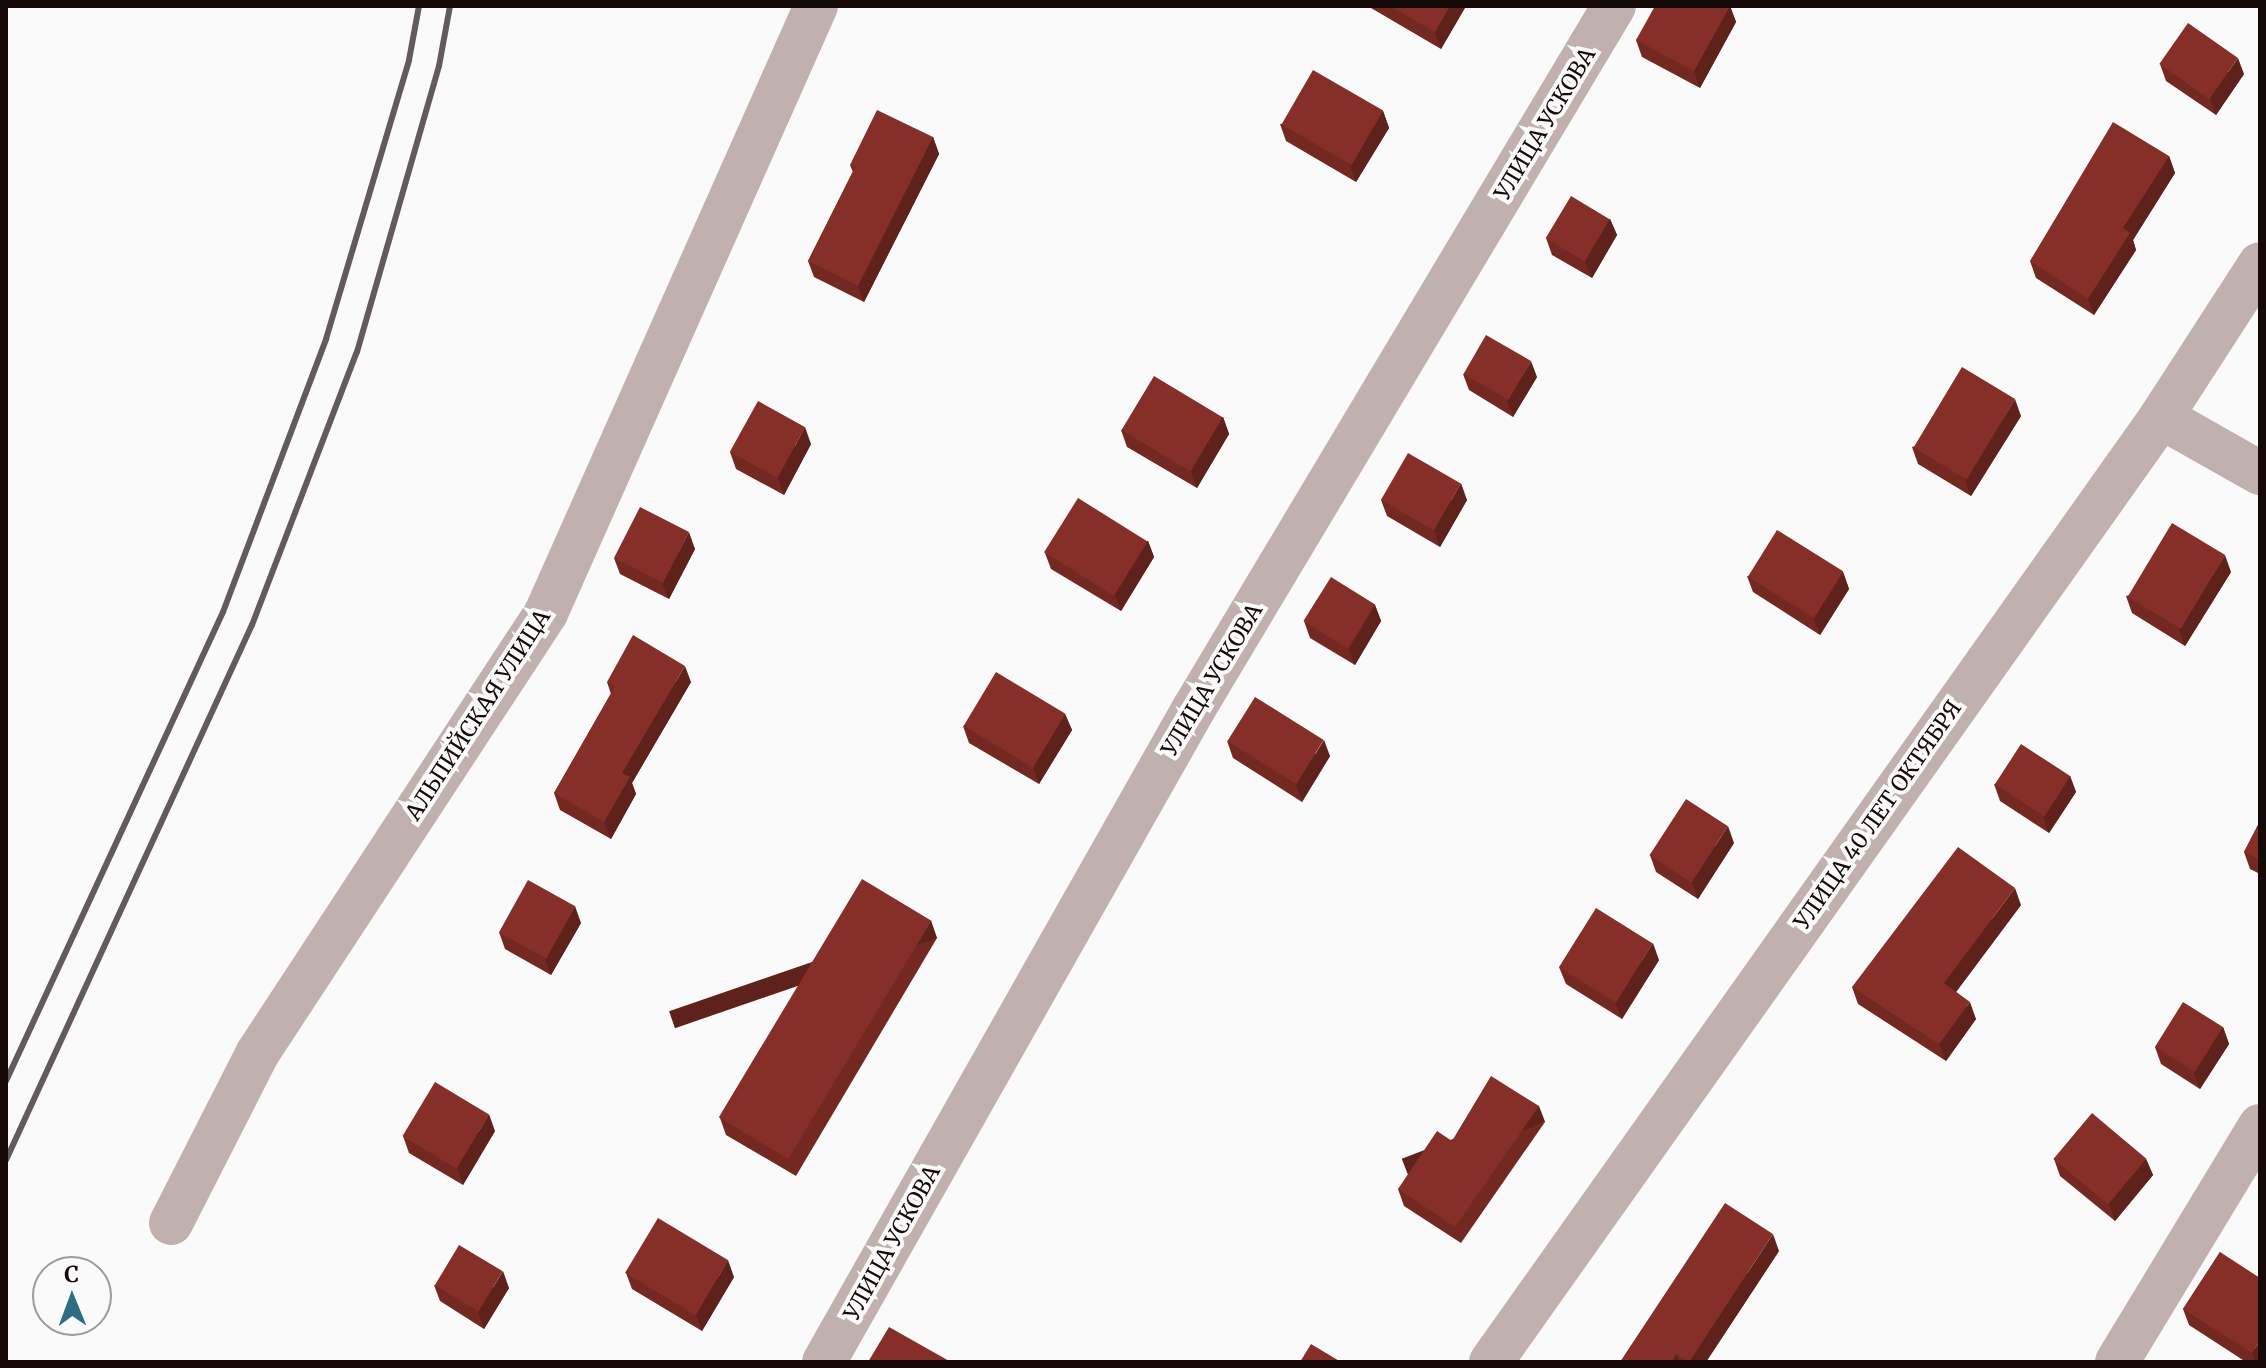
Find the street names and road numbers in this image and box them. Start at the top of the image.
street label: УЛИЦА УСКОВА [1489,43,1601,205]
street label: УЛИЦА УСКОВА [1156,599,1268,761]
street label: АЛЬПИЙСКАЯ УЛИЦА [400,605,556,825]
street label: УЛИЦА 40 ЛЕТ ОКТЯБРЯ [1789,695,1967,935]
street label: УЛИЦА УСКОВА [838,1161,946,1325]

